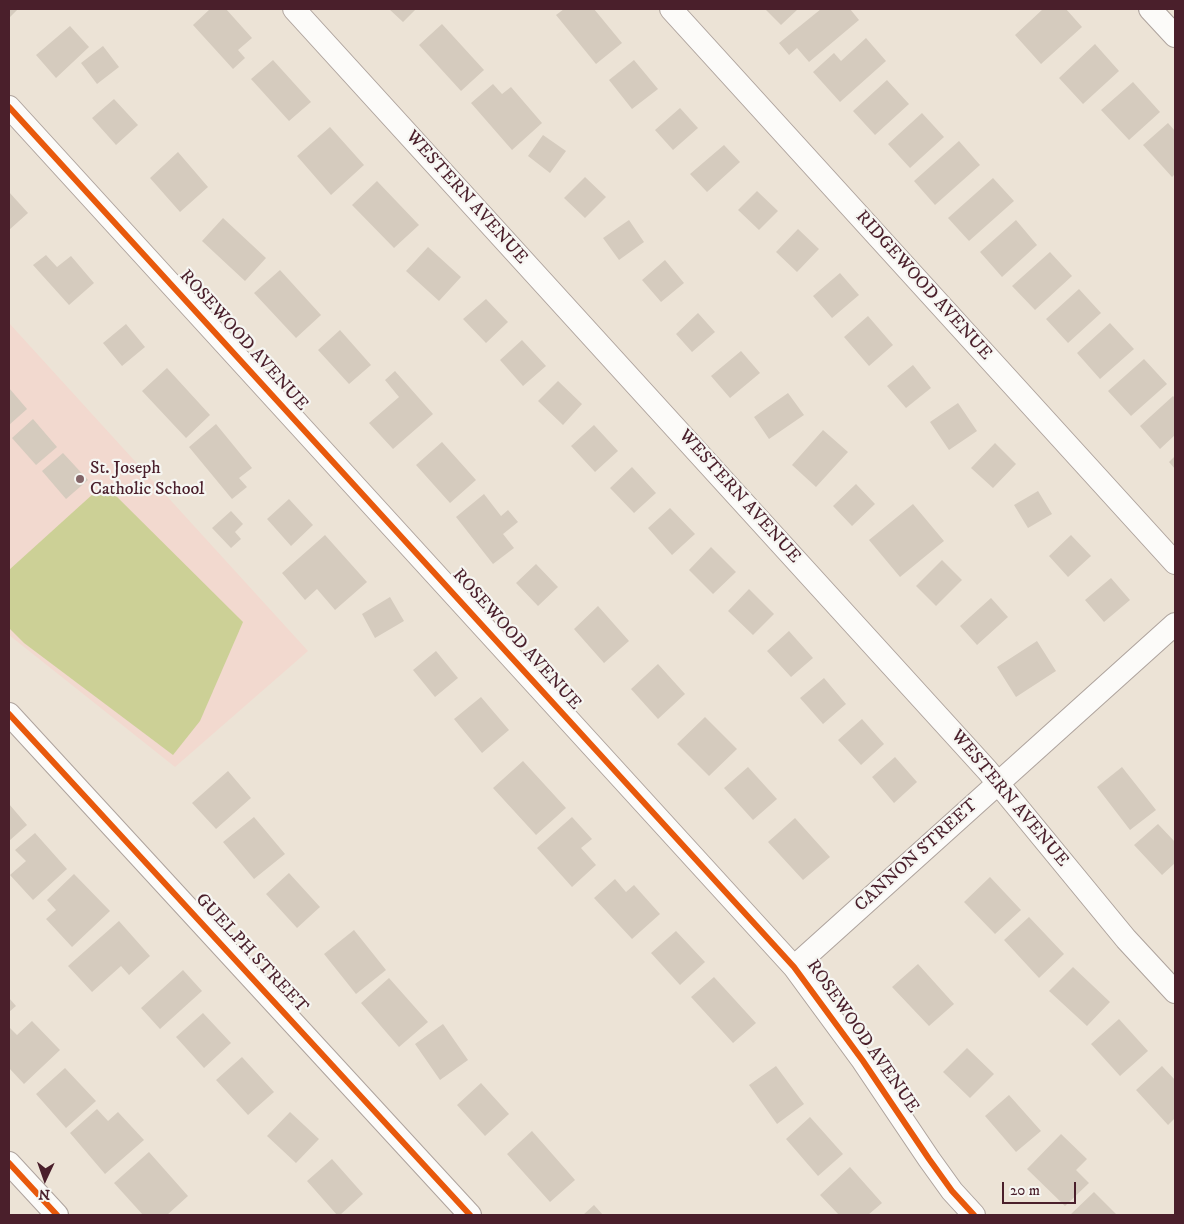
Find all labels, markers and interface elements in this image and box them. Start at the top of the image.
street label: WESTERN AVENUE [400,127,532,269]
street label: RIDGEWOOD AVENUE [850,207,996,365]
street label: ROSEWOOD AVENUE [174,266,312,416]
street label: WESTERN AVENUE [673,426,805,568]
place label: St. Joseph Catholic School [90,458,205,500]
marker: St. Joseph Catholic School [74,473,86,485]
street label: ROSEWOOD AVENUE [447,565,585,715]
street label: WESTERN AVENUE [945,726,1073,872]
street label: CANNON STREET [851,795,983,917]
street label: GUELPH STREET [190,890,312,1018]
street label: ROSEWOOD AVENUE [801,956,923,1118]
north arrow [20,1154,70,1204]
scale bar [1004,1172,1078,1204]
text: 20 m [1010,1181,1040,1200]
text: N [38,1185,50,1203]

